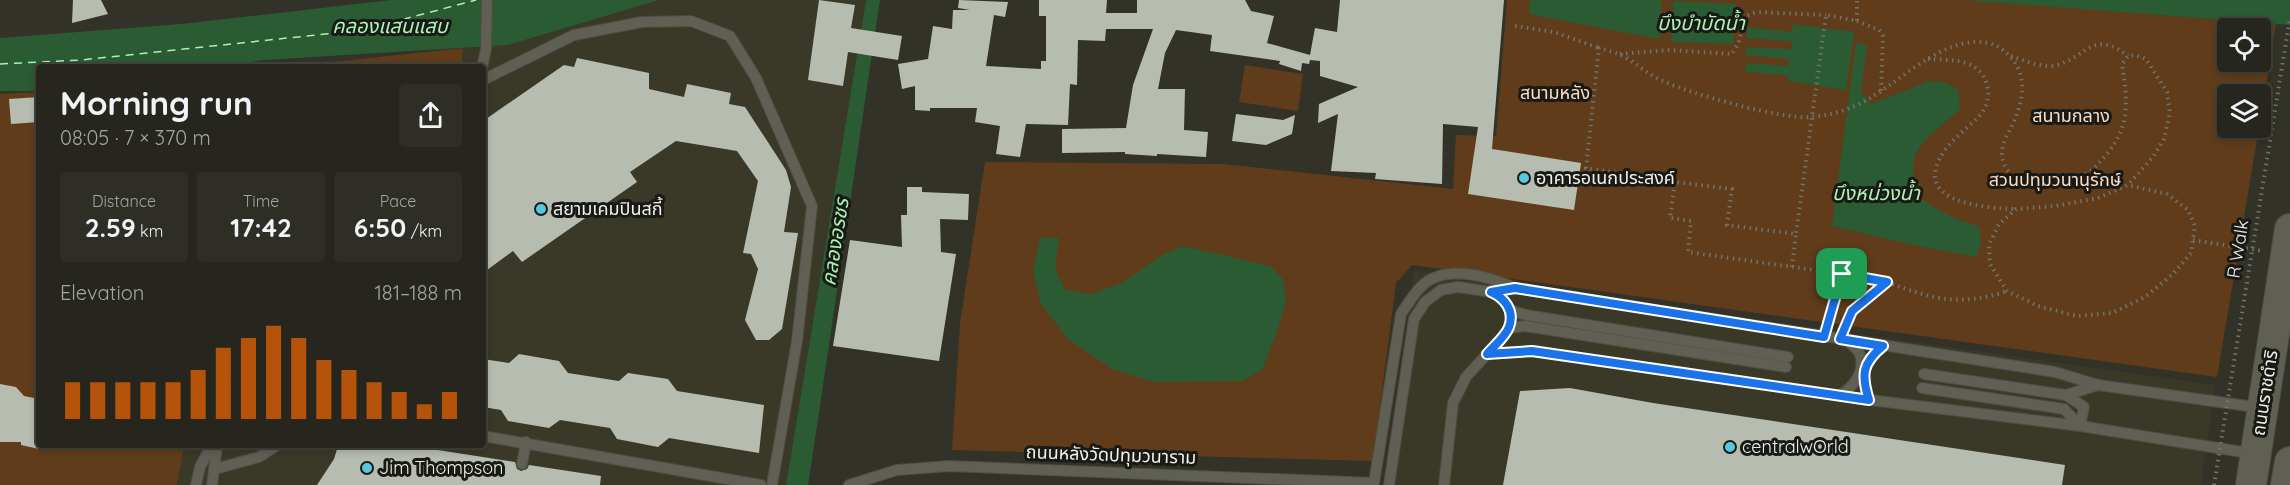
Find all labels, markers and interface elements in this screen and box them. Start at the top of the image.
water label: บึงบำบัดน้ำ [1657,9,1746,35]
water label: คลองแสนแสบ [332,13,450,38]
map controls [2217,18,2271,138]
button: locate [2217,18,2271,72]
park label: สนามหลัง [1520,81,1590,104]
text: Morning run [60,82,253,123]
button: share [399,84,462,147]
button: layers [2217,84,2271,138]
park label: สนามกลาง [2032,104,2110,127]
text: 08:05 · 7 × 370 m [60,125,211,150]
place label: อาคารอเนกประสงค์ [1536,166,1675,189]
park label: สวนปทุมวนานุรักษ์ [1989,168,2121,191]
marker: อาคารอเนกประสงค์ [1517,171,1531,185]
water label: บึงหน่วงน้ำ [1832,179,1921,205]
text: Distance [92,191,156,211]
text: Time [243,191,279,211]
text: Pace [380,191,416,211]
water label: คลองอรชร [815,195,854,287]
place label: สยามเคมปินสกี้ [553,196,663,220]
marker: สยามเคมปินสกี้ [534,202,548,216]
text: 2.59 [85,211,136,244]
text: 17:42 [230,211,292,244]
text: 6:50 [354,211,406,244]
street label: R Walk [2222,218,2253,280]
text: km [136,221,163,241]
text: /km [406,221,442,241]
pin [1816,248,1867,299]
icon: arrive [1825,257,1858,290]
text: Elevation [60,280,144,305]
text: 181–188 m [374,280,462,305]
street label: ถนนราชดำริ [2246,348,2283,437]
place label: centralwOrld [1742,435,1849,458]
street label: ถนนหลังวัดปทุมวนาราม [1025,440,1197,469]
marker: centralwOrld [1723,440,1737,454]
place label: Jim Thompson [379,456,504,479]
marker: Jim Thompson [360,461,374,475]

